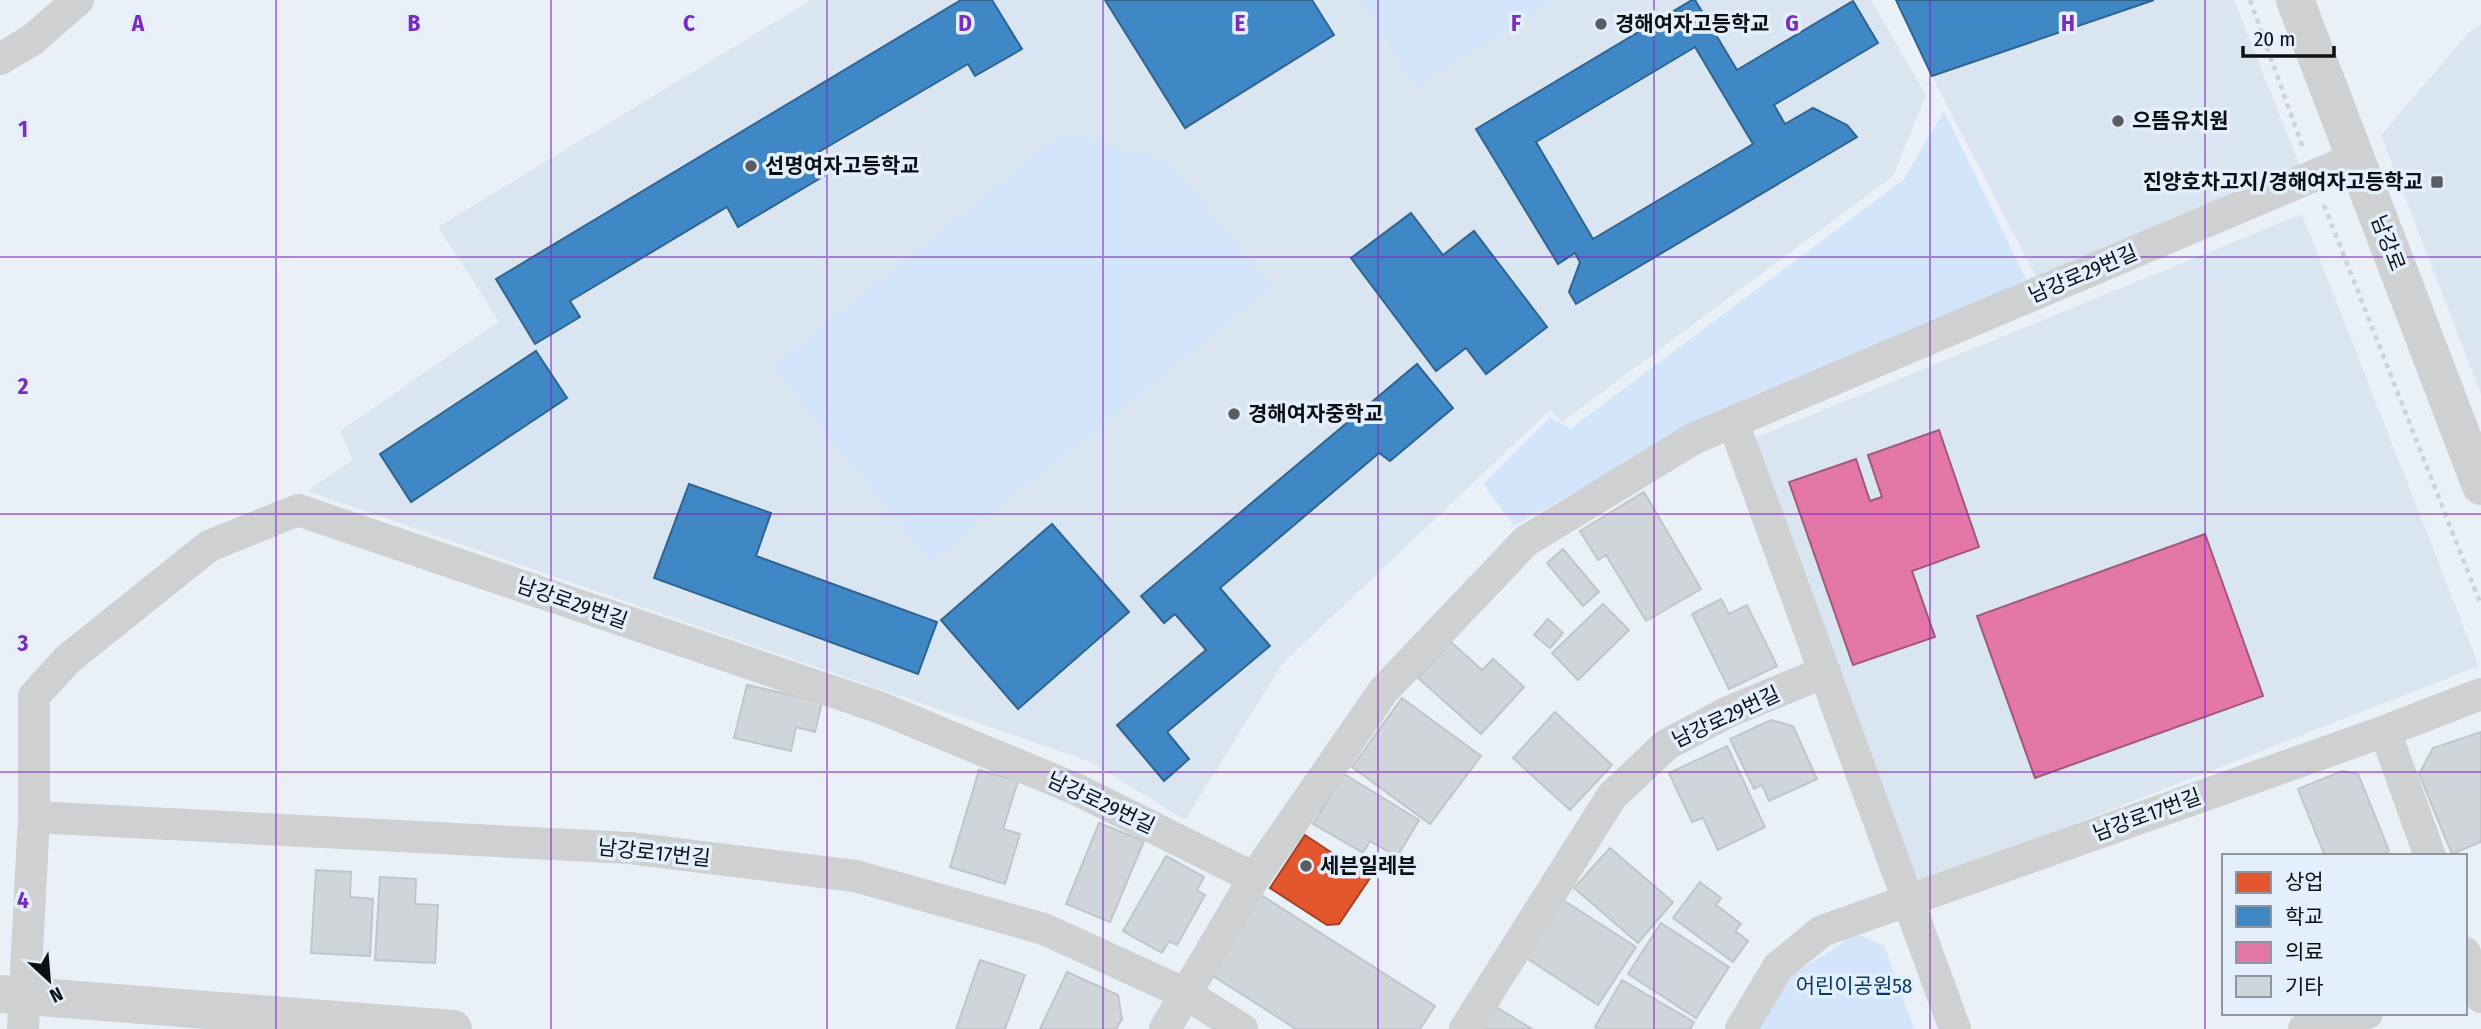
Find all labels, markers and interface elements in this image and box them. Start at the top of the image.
text: A [131,9,145,37]
text: B [408,9,421,37]
text: C [683,9,695,37]
text: D [958,9,972,37]
text: E [1235,9,1246,37]
text: F [1511,9,1521,37]
text: G [1785,9,1799,37]
text: H [2061,9,2075,37]
place label: 경해여자고등학교 [1615,11,1770,37]
scale bar [2243,14,2334,58]
marker: 경해여자고등학교 [1593,16,1609,32]
text: 20 m [2254,26,2295,52]
place label: 으뜸유치원 [2132,108,2229,134]
marker: 으뜸유치원 [2110,113,2126,129]
text: 1 [18,115,28,143]
place label: 선명여자고등학교 [765,153,920,179]
marker: 선명여자고등학교 [743,158,759,174]
place label: 진양호차고지/경해여자고등학교 [2143,169,2423,195]
marker: 진양호차고지/경해여자고등학교 [2429,174,2445,190]
street label: 남강로 [2365,211,2411,275]
street label: 남강로29번길 [2025,239,2141,309]
text: 2 [17,372,29,400]
place label: 경해여자중학교 [1248,401,1383,427]
marker: 경해여자중학교 [1226,406,1242,422]
street label: 남강로29번길 [513,572,631,634]
text: 3 [17,629,29,657]
street label: 남강로29번길 [1668,681,1784,753]
street label: 남강로29번길 [1043,767,1159,839]
street label: 남강로17번길 [2089,783,2205,847]
street label: 남강로17번길 [596,834,712,872]
place label: 세븐일레븐 [1320,853,1417,879]
legend [2222,854,2467,1015]
marker: 세븐일레븐 [1298,858,1314,874]
text: 상업 [2285,869,2324,895]
text: 4 [17,886,29,914]
text: 학교 [2285,904,2324,930]
text: 의료 [2285,939,2324,965]
north arrow [14,945,84,1015]
park label: 어린이공원58 [1796,973,1912,999]
text: 기타 [2285,974,2324,1000]
text: N [46,982,66,1008]

